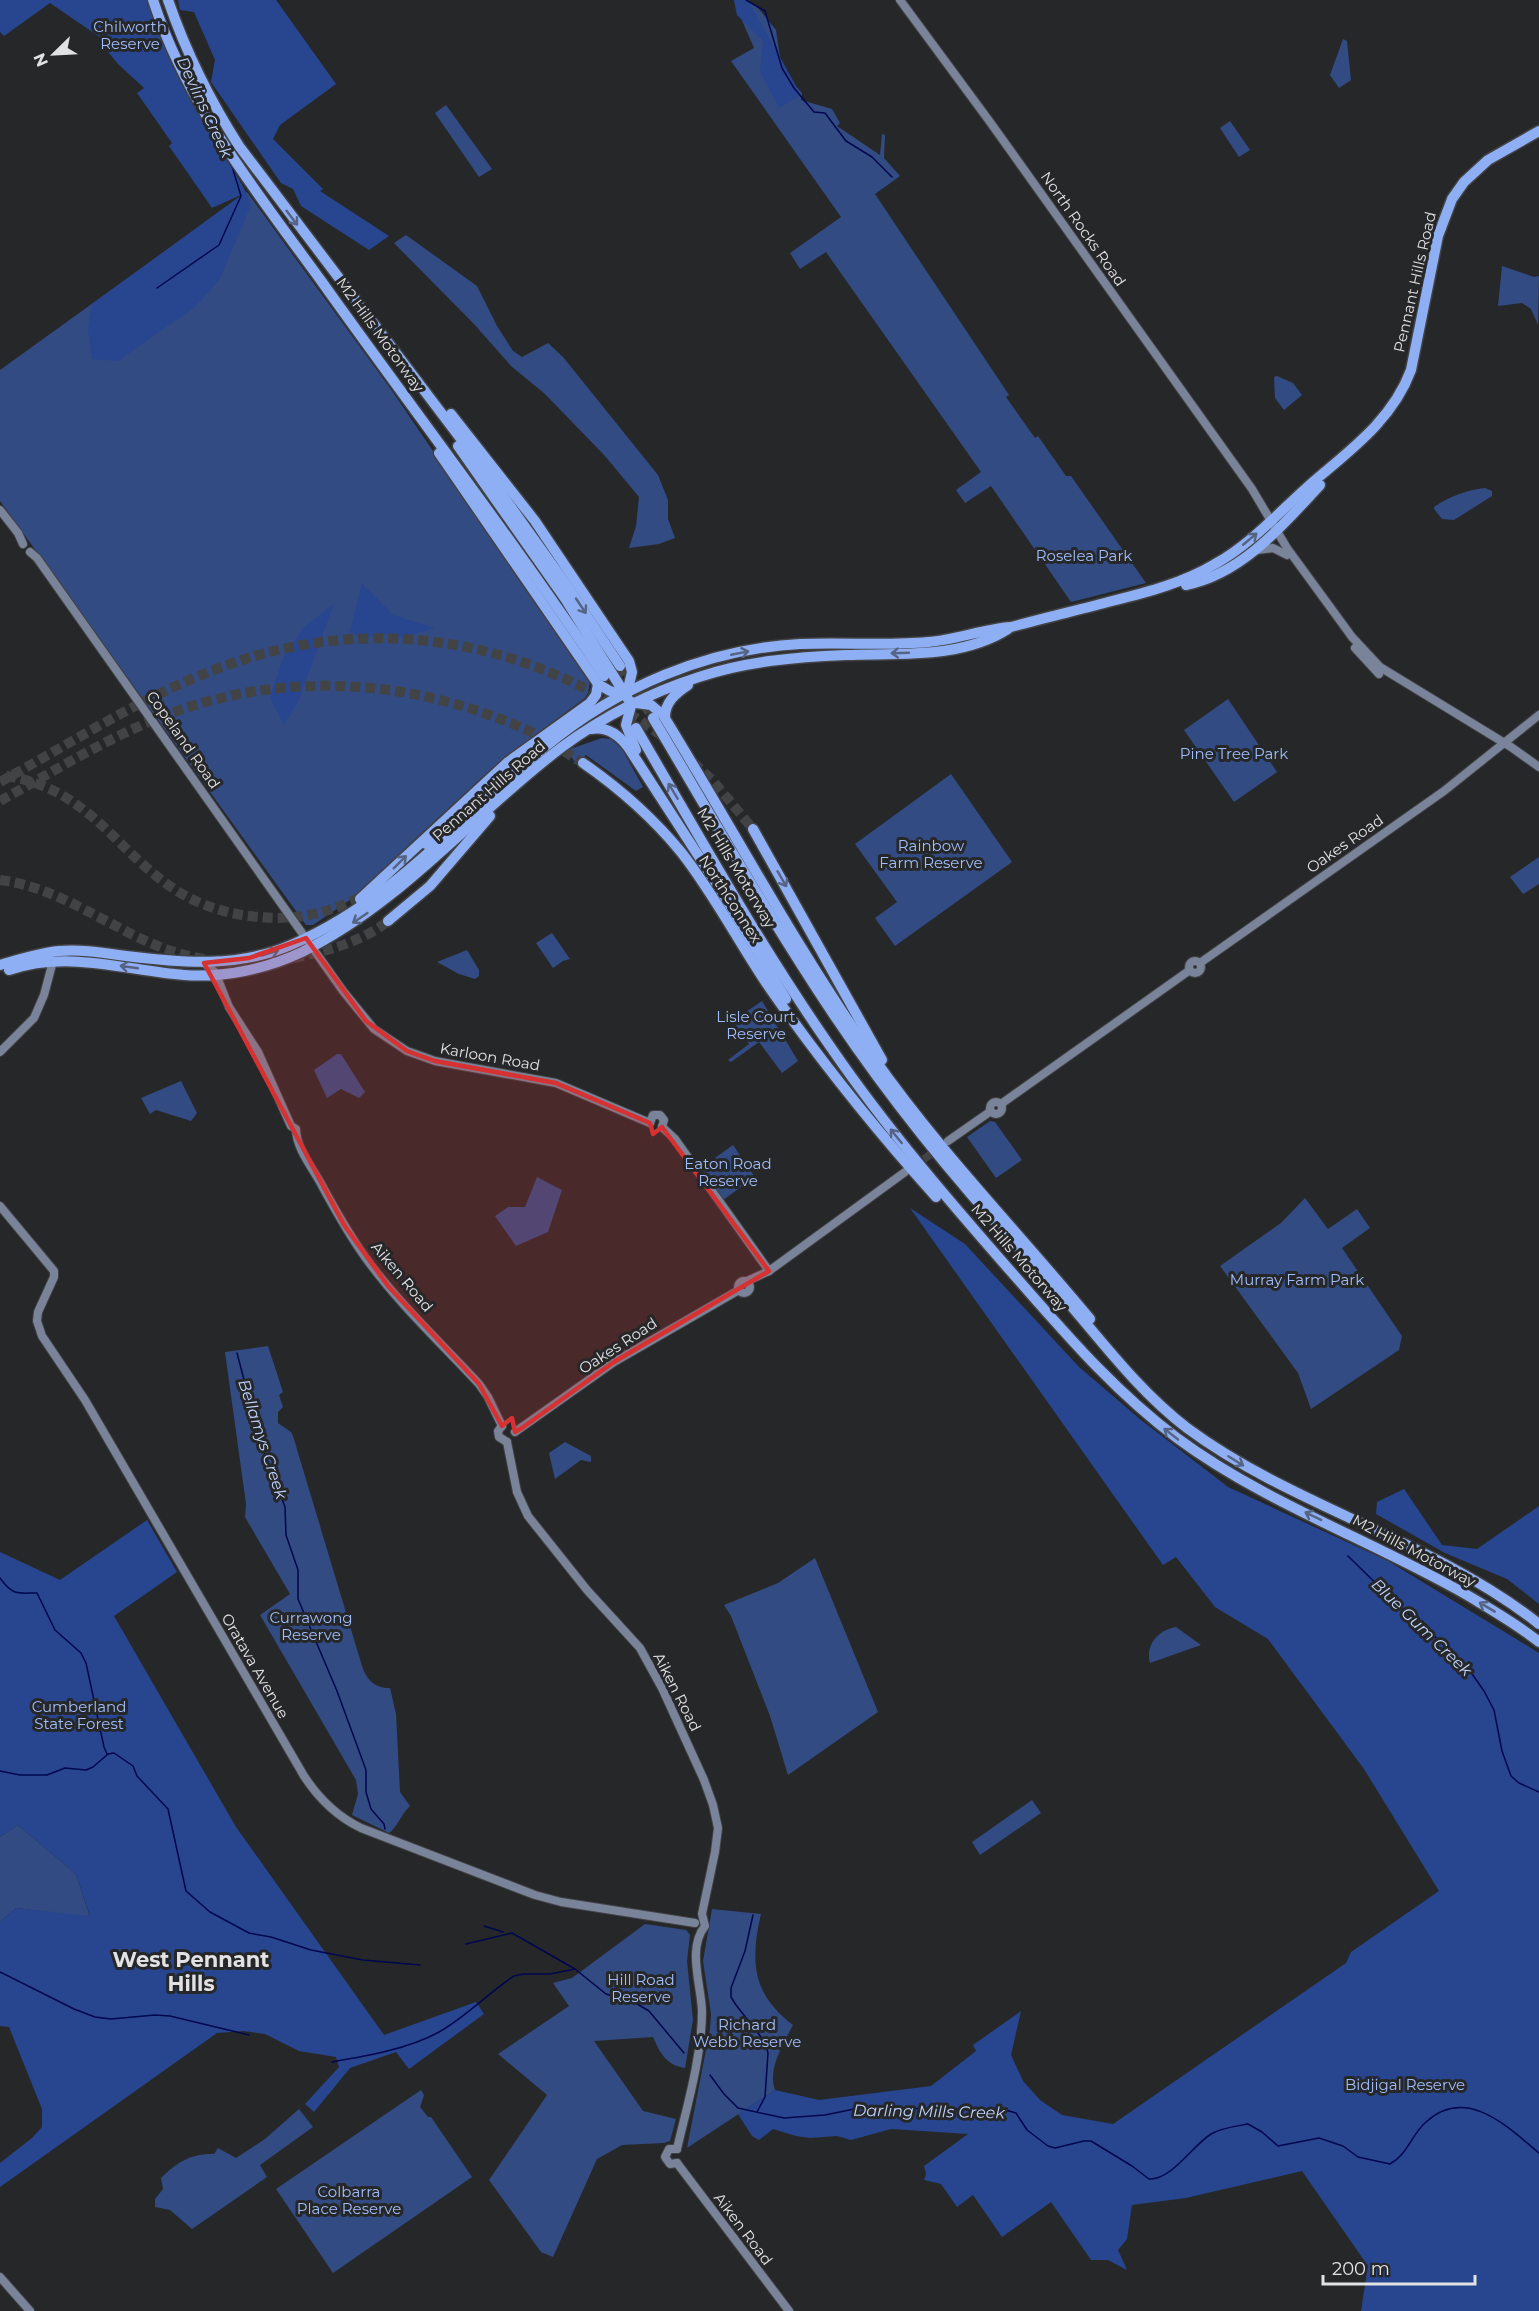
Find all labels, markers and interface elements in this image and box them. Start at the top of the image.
park label: Chilworth Reserve [93,17,167,53]
north arrow [24,24,84,84]
text: N [29,50,52,70]
water label: Devlins Creek [173,54,237,162]
street label: North Rocks Road [1037,168,1130,290]
one-way arrow [286,209,298,225]
street label: Pennant Hills Road [1389,210,1440,354]
street label: M2 Hills Motorway [332,274,429,396]
one-way arrow [1242,532,1258,545]
park label: Roselea Park [1036,546,1132,565]
one-way arrow [575,597,587,614]
one-way arrow [730,646,749,658]
one-way arrow [891,648,911,659]
street label: Copeland Road [143,687,224,792]
street label: Pennant Hills Road [428,736,549,845]
park label: Pine Tree Park [1180,744,1288,763]
one-way arrow [667,783,679,800]
street label: M2 Hills Motorway [693,804,780,932]
street label: Oakes Road [1303,810,1387,877]
park label: Rainbow Farm Reserve [879,836,983,872]
street label: NorthConnex [695,851,766,946]
one-way arrow [393,854,408,869]
one-way arrow [777,871,789,888]
one-way arrow [353,912,369,924]
one-way arrow [260,947,279,958]
one-way arrow [119,962,139,973]
park label: Lisle Court Reserve [716,1007,796,1043]
street label: Karloon Road [439,1038,542,1075]
one-way arrow [889,1128,902,1144]
park label: Eaton Road Reserve [684,1154,772,1190]
street label: M2 Hills Motorway [967,1200,1072,1316]
street label: Aiken Road [368,1238,437,1316]
park label: Murray Farm Park [1230,1270,1364,1289]
street label: Oakes Road [575,1313,660,1378]
water label: Bellamys Creek [234,1377,291,1503]
one-way arrow [1163,1427,1179,1440]
one-way arrow [1227,1455,1244,1467]
one-way arrow [1305,1510,1323,1521]
street label: M2 Hills Motorway [1349,1510,1480,1592]
water label: Blue Gum Creek [1368,1575,1477,1681]
one-way arrow [1479,1600,1496,1612]
park label: Currawong Reserve [269,1608,353,1644]
street label: Oratava Avenue [218,1610,293,1722]
street label: Aiken Road [650,1649,705,1734]
park label: Cumberland State Forest [32,1697,126,1733]
district label: West Pennant Hills [113,1947,269,1996]
park label: Hill Road Reserve [607,1970,675,2006]
park label: Richard Webb Reserve [693,2015,801,2051]
park label: Bidjigal Reserve [1345,2075,1465,2094]
water label: Darling Mills Creek [853,2101,1006,2122]
park label: Colbarra Place Reserve [297,2182,401,2218]
street label: Aiken Road [710,2189,777,2269]
scale bar [1323,2248,1474,2286]
text: 200 m [1332,2258,1390,2280]

